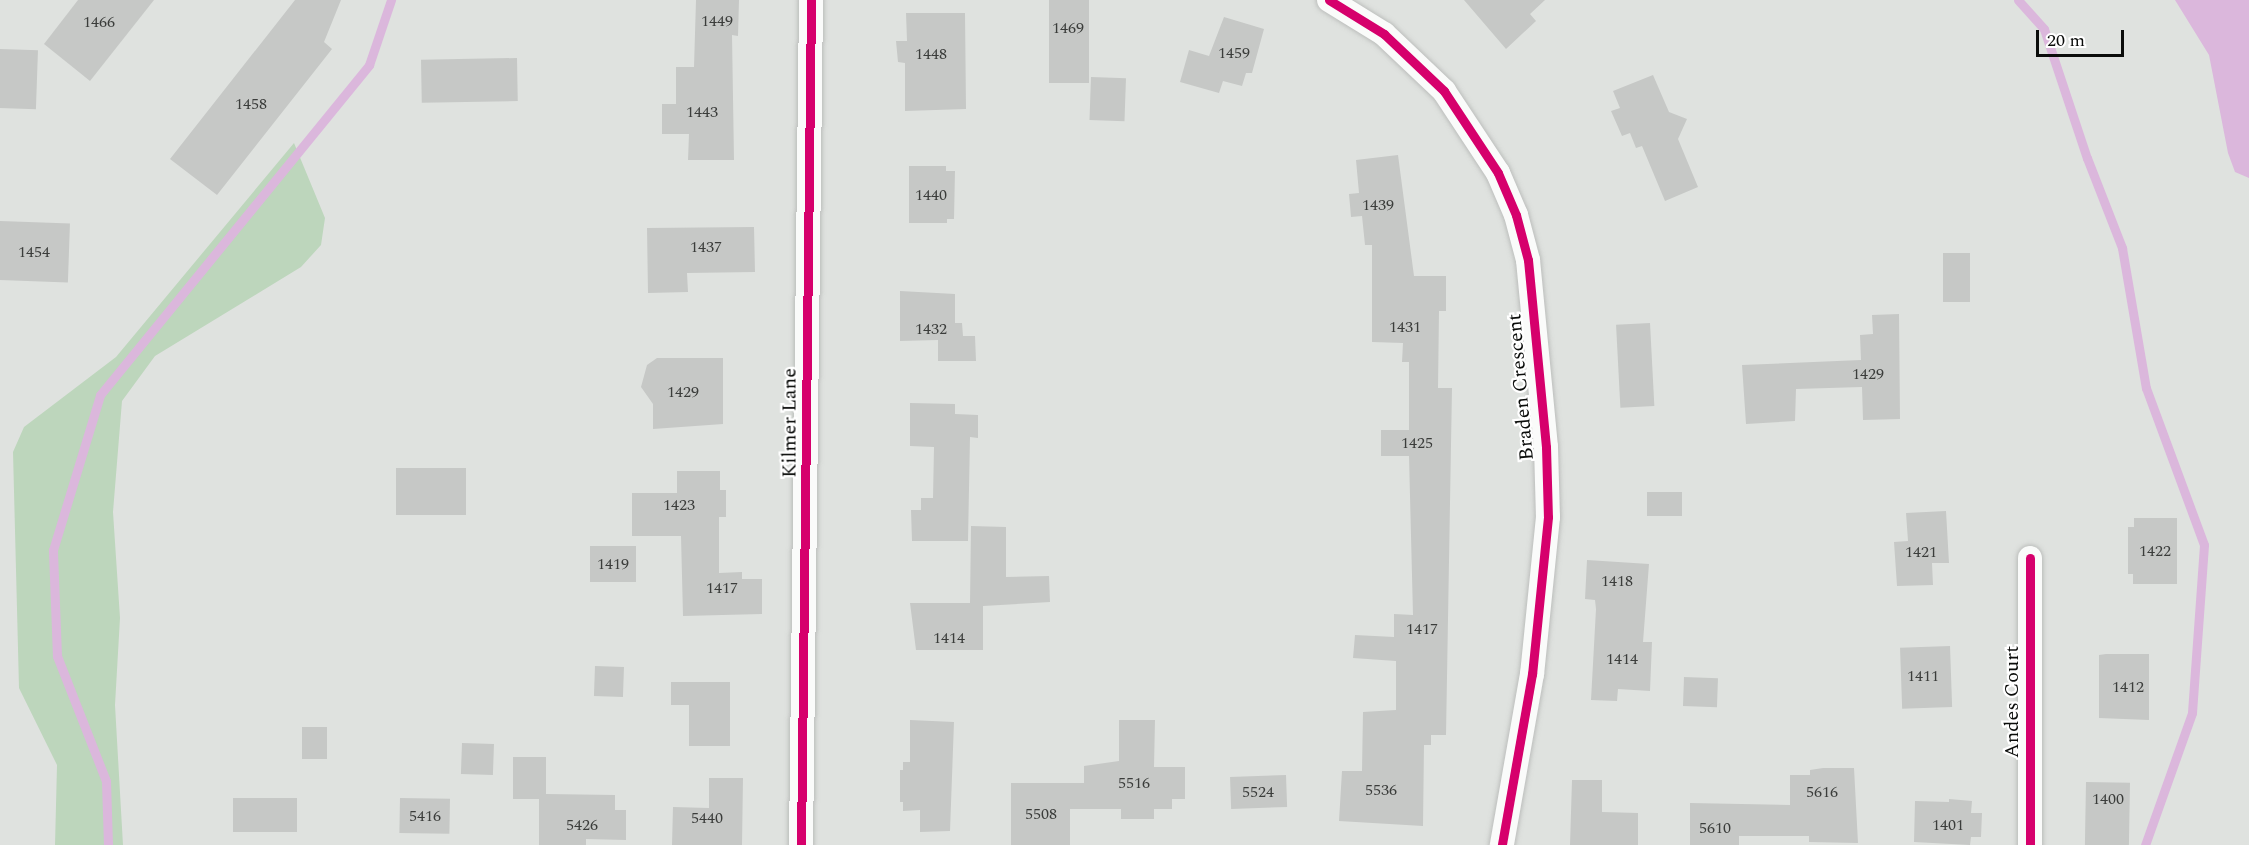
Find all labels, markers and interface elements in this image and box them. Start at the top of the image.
house number: 1449 [701,11,733,31]
house number: 1466 [83,12,115,32]
house number: 1469 [1052,18,1084,38]
scale bar [2039,18,2128,56]
text: 20 m [2047,27,2085,54]
house number: 1459 [1218,43,1250,63]
house number: 1448 [915,44,947,64]
house number: 1458 [235,94,267,114]
house number: 1443 [686,102,718,122]
house number: 1440 [915,185,947,205]
house number: 1439 [1362,195,1394,215]
house number: 1437 [690,237,722,257]
house number: 1454 [18,242,50,262]
street label: Braden Crescent [1503,313,1539,461]
house number: 1431 [1389,317,1421,337]
house number: 1432 [915,319,947,339]
house number: 1429 [1852,364,1884,384]
street label: Kilmer Lane [778,368,802,478]
house number: 1429 [667,382,699,402]
house number: 1425 [1401,433,1433,453]
house number: 1423 [663,495,695,515]
house number: 1422 [2139,541,2171,561]
house number: 1421 [1905,542,1937,562]
house number: 1419 [597,554,629,574]
house number: 1418 [1601,571,1633,591]
house number: 1417 [706,578,738,598]
house number: 1417 [1406,619,1438,639]
house number: 1414 [933,628,965,648]
street label: Andes Court [2000,646,2024,758]
house number: 1414 [1606,649,1638,669]
house number: 1411 [1907,666,1939,686]
house number: 1412 [2112,677,2144,697]
house number: 5516 [1118,773,1150,793]
house number: 5536 [1365,780,1397,800]
house number: 5524 [1242,782,1274,802]
house number: 5616 [1806,782,1838,802]
house number: 1400 [2092,789,2124,809]
house number: 5508 [1025,804,1057,824]
house number: 5416 [409,806,441,826]
house number: 5440 [691,808,723,828]
house number: 5426 [566,815,598,835]
house number: 1401 [1932,815,1964,835]
house number: 5610 [1699,818,1731,838]

